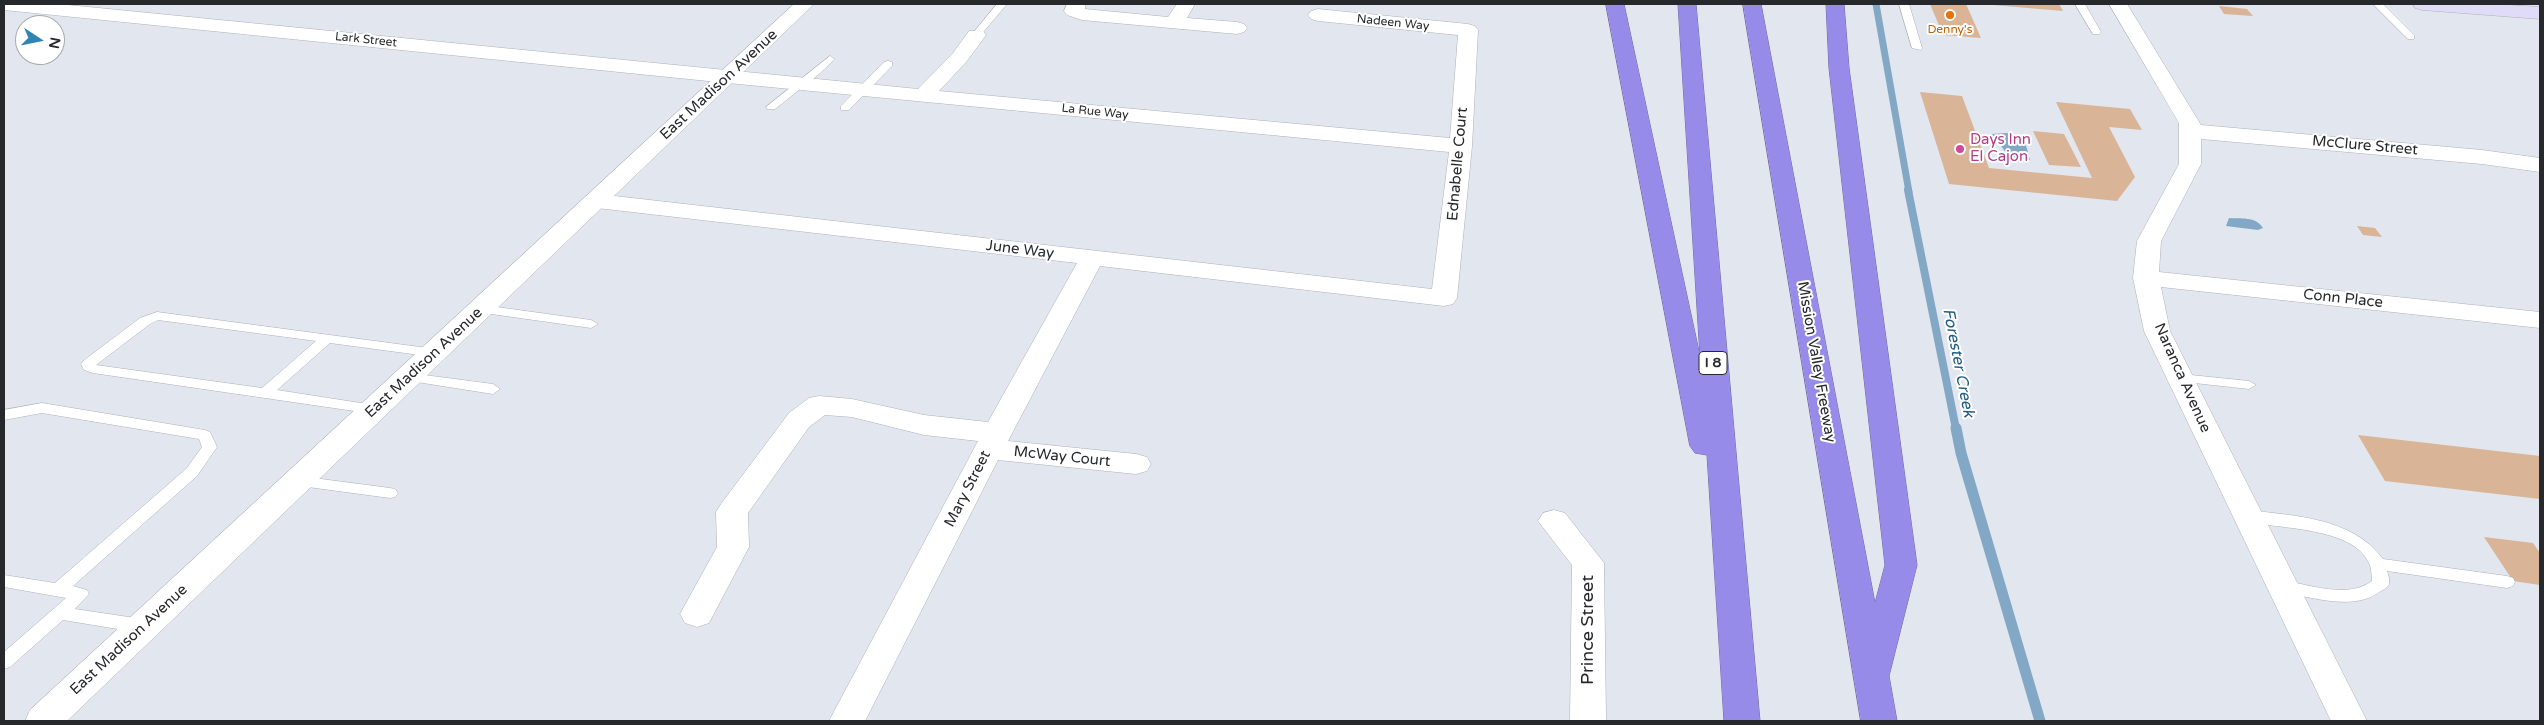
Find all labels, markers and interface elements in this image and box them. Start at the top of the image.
marker: Denny's [1944,9,1956,21]
street label: Nadeen Way [1356,12,1430,34]
north arrow [15,15,65,65]
place label: Denny's [1928,23,1972,37]
street label: East Madison Avenue [657,26,781,144]
street label: Lark Street [334,30,398,50]
text: N [45,36,64,50]
street label: La Rue Way [1061,101,1129,123]
street label: Ednabelle Court [1444,106,1472,222]
place label: Days Inn El Cajon [1970,131,2031,166]
street label: McClure Street [2311,132,2419,160]
marker: Days Inn El Cajon [1954,143,1966,155]
street label: June Way [985,237,1055,263]
street label: Mission Valley Freeway [1793,280,1839,444]
street label: Conn Place [2302,286,2384,312]
street label: East Madison Avenue [362,304,486,422]
water label: Forester Creek [1938,307,1978,419]
street label: Naranca Avenue [2150,321,2214,435]
road number: I 8 [1699,352,1727,374]
street label: McWay Court [1013,443,1111,471]
street label: Mary Street [941,448,995,530]
street label: Prince Street [1577,575,1599,685]
street label: East Madison Avenue [67,581,191,699]

